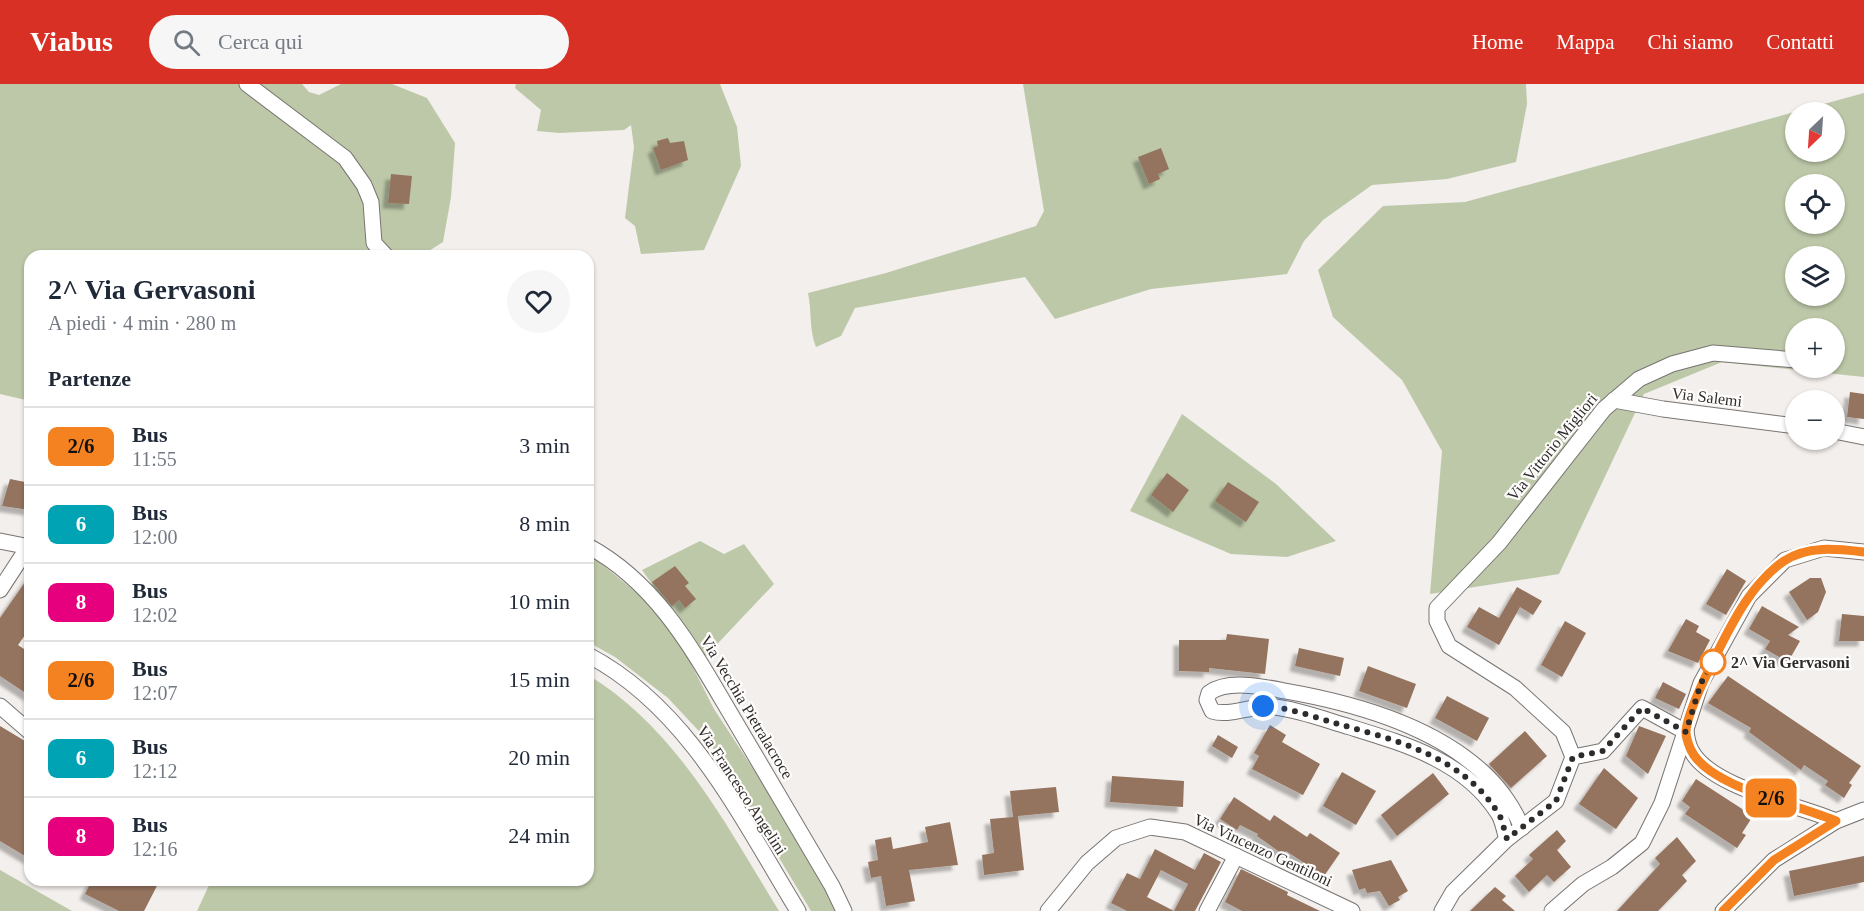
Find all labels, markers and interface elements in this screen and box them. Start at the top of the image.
search box [149,15,569,69]
text: Viabus [30,26,113,57]
icon: search [170,26,203,59]
text: Cerca qui [218,29,303,54]
text: Home [1472,30,1523,54]
text: Mappa [1556,30,1615,54]
text: Chi siamo [1648,30,1733,54]
text: Contatti [1766,30,1834,54]
north arrow [1785,102,1845,162]
map controls [1785,102,1845,450]
button: locate [1785,174,1845,234]
button: layers [1785,246,1845,306]
button: heart [507,270,570,333]
text: 2^ Via Gervasoni [48,274,256,305]
text: A piedi · 4 min · 280 m [48,312,236,334]
button: + [1785,318,1845,378]
text: Partenze [48,366,131,391]
street label: Via Salemi [1671,384,1744,410]
street label: Via Vittorio Migliori [1504,390,1602,505]
button: − [1785,390,1845,450]
text: Bus [132,422,167,447]
text: 3 min [519,433,570,458]
text: 2/6 [68,434,94,458]
text: 11:55 [132,448,177,470]
text: Bus [132,500,167,525]
text: 8 min [519,511,570,536]
text: 6 [76,512,86,536]
text: 12:00 [132,526,178,548]
text: Bus [132,578,167,603]
text: 10 min [508,589,570,614]
text: 8 [76,590,86,614]
text: 12:02 [132,604,178,626]
street label: Via Vecchia Pietralacroce [697,632,797,782]
marker: 2^ Via Gervasoni [1700,649,1726,675]
place label: 2^ Via Gervasoni [1731,654,1850,671]
text: Bus [132,656,167,681]
text: 15 min [508,667,570,692]
text: 2/6 [68,668,94,692]
text: 12:07 [132,682,178,704]
your location [1248,691,1278,721]
street label: Via Francesco Angelini [693,722,790,859]
text: Bus [132,734,167,759]
text: 20 min [508,745,570,770]
text: 6 [76,746,86,770]
text: 12:12 [132,760,178,782]
line badge: 2/6 [1736,778,1806,818]
text: 2/6 [1758,786,1784,810]
street label: Via Vincenzo Gentiloni [1191,810,1335,890]
text: Bus [132,812,167,837]
text: 24 min [508,823,570,848]
text: 8 [76,824,86,848]
text: 12:16 [132,838,178,860]

